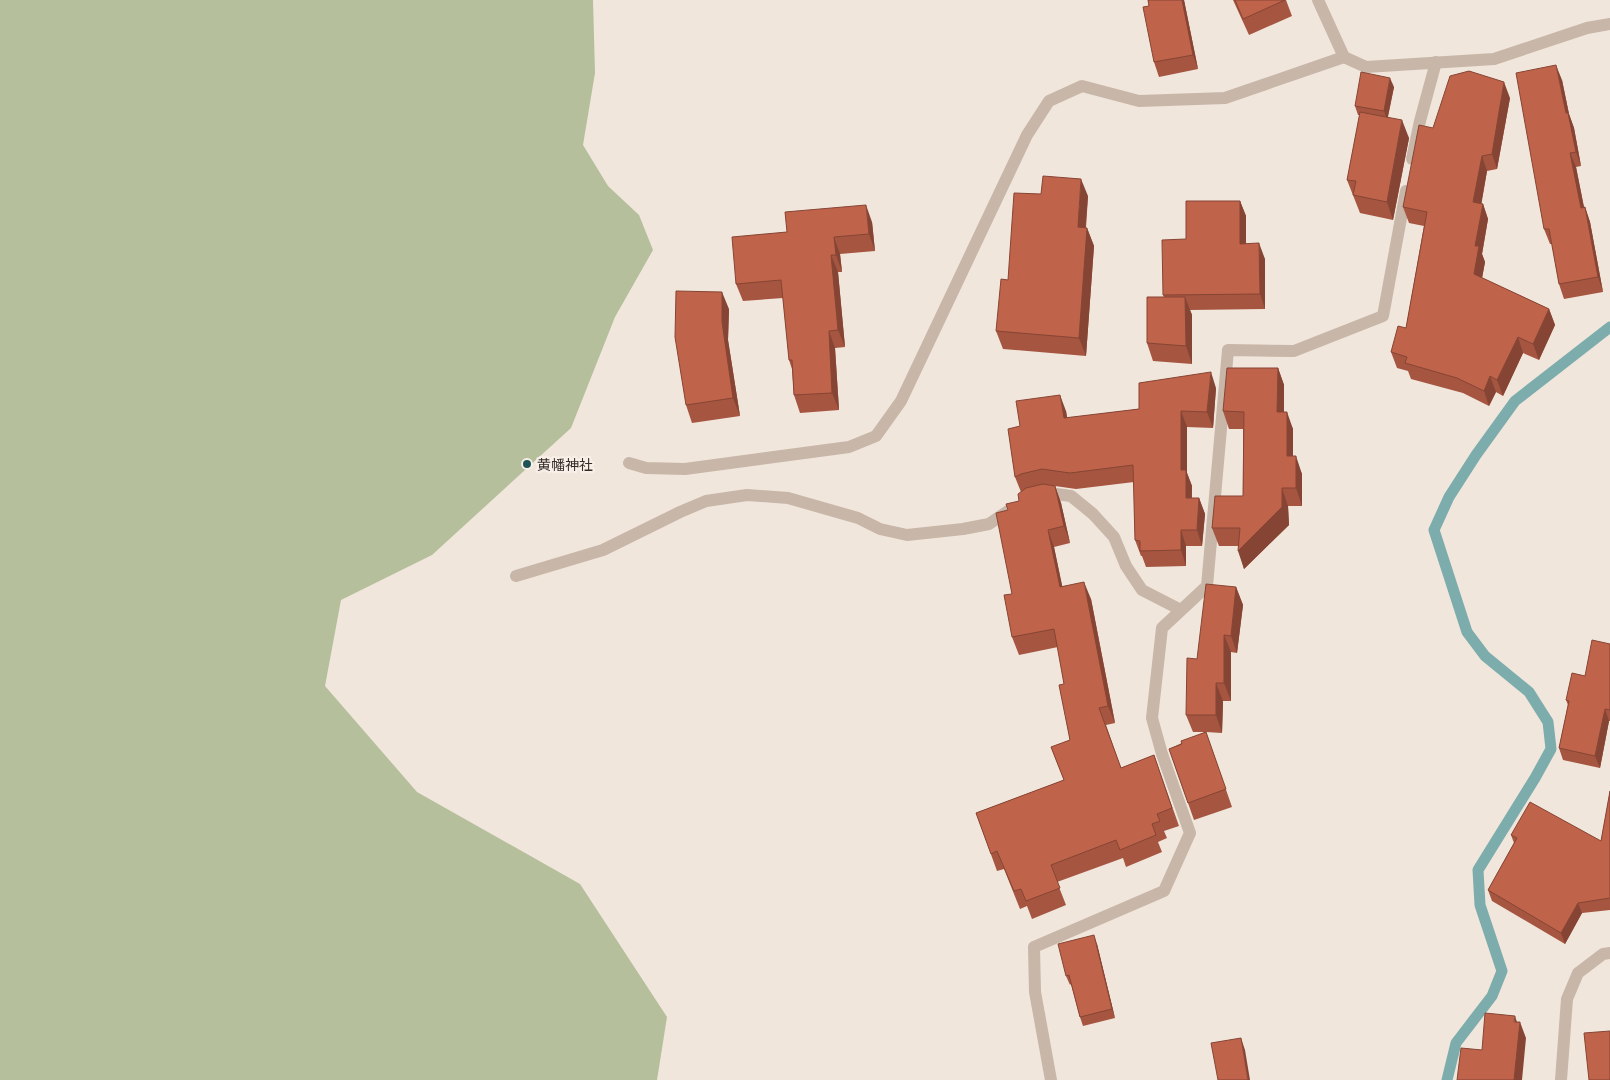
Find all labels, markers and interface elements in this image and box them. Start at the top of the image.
place label: 黄幡神社 [537,454,593,475]
marker: 黄幡神社 [521,458,533,470]

